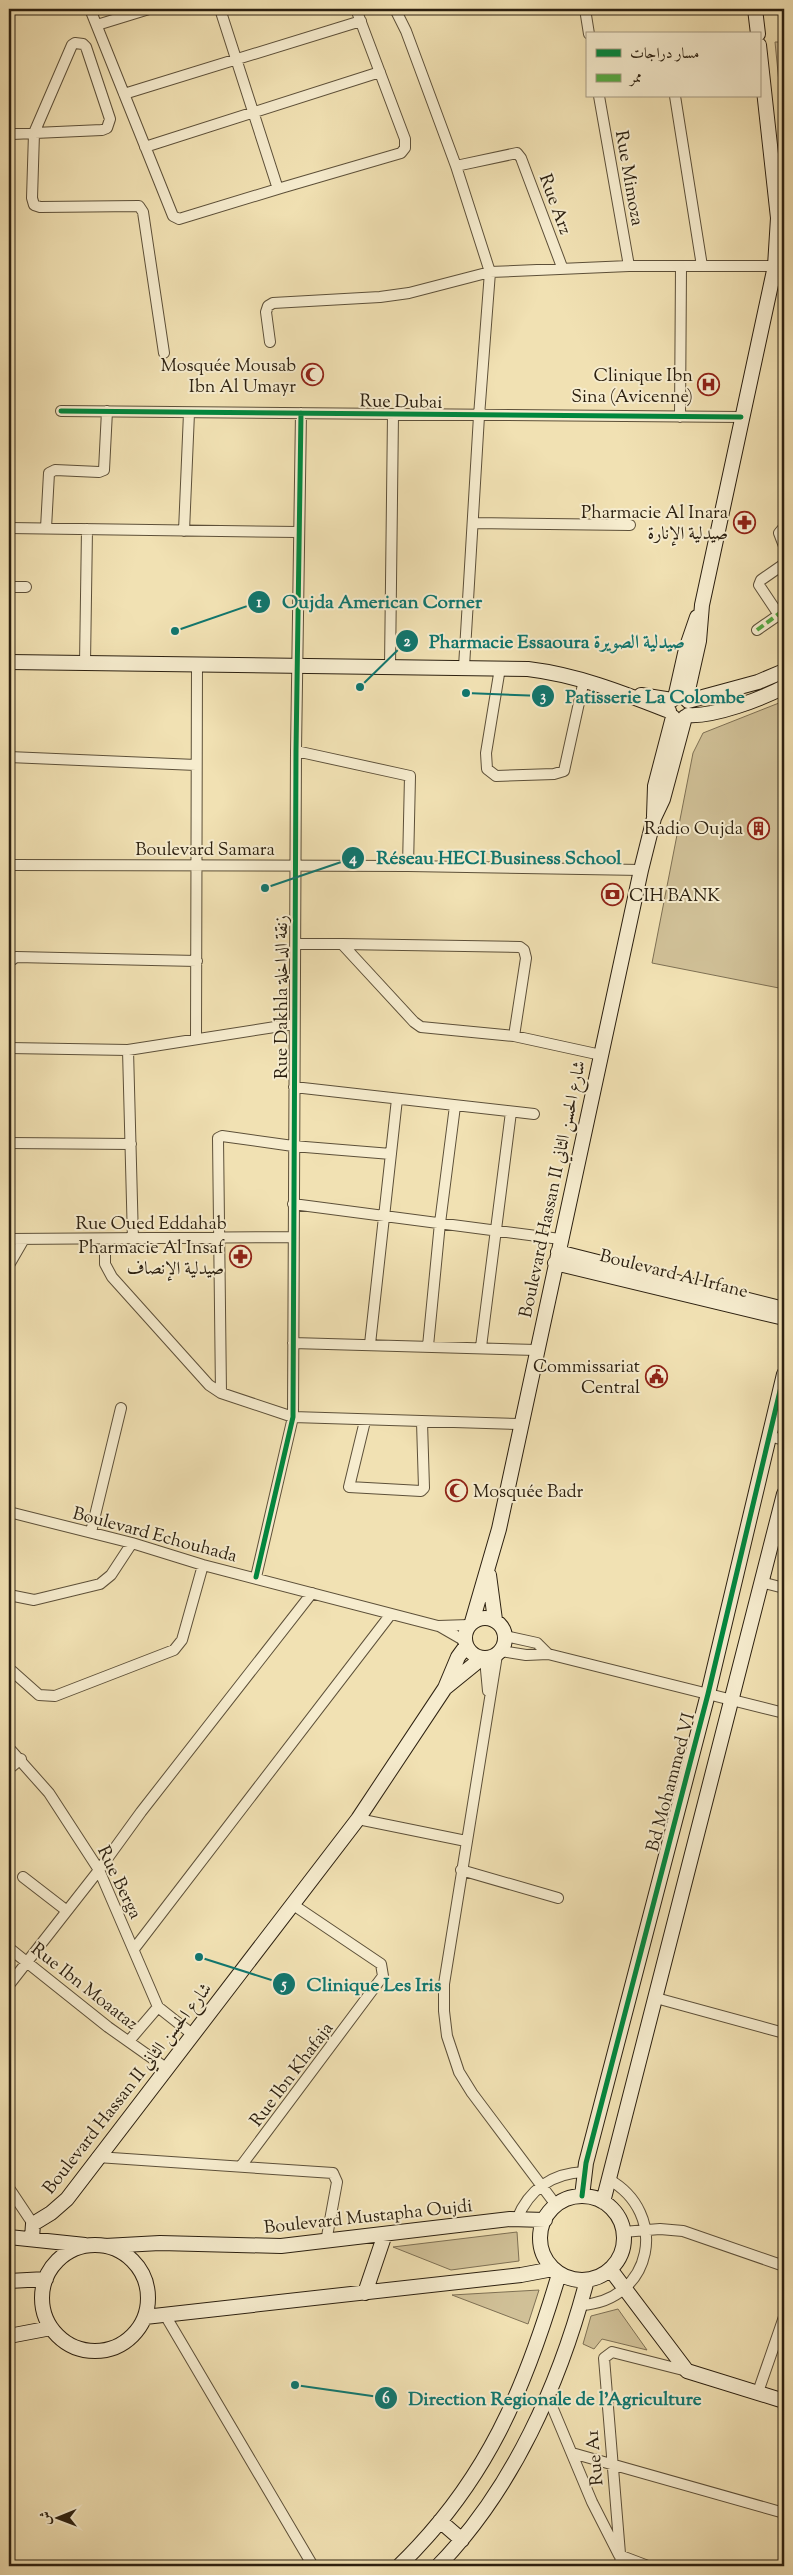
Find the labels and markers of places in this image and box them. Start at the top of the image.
place label: Mosquée Mousab Ibn Al Umayr [160,354,296,401]
mosque icon: Mosquée Mousab Ibn Al Umayr [300,363,324,387]
place label: Clinique Ibn Sina (Avicenne) [571,364,693,411]
hospital icon: Clinique Ibn Sina (Avicenne) [697,373,721,397]
place label: Pharmacie Al Inara صيدلية الإنارة [581,501,728,548]
pharmacy icon: Pharmacie Al Inara صيدلية الإنارة [732,510,756,534]
callout: Oujda American Corner [246,585,492,619]
callout: Pharmacie Essaoura صيدلية الصويرة [394,624,695,658]
callout: Patisserie La Colombe [530,679,755,713]
building icon: Radio Oujda [747,816,771,840]
place label: Radio Oujda [644,817,743,843]
callout: Réseau HECI Business School [341,841,631,875]
bank icon: CIH BANK [601,883,625,907]
place label: CIH BANK [629,884,720,910]
place label: Pharmacie Al Insaf صيدلية الإنصاف [79,1236,225,1283]
pharmacy icon: Pharmacie Al Insaf صيدلية الإنصاف [228,1245,252,1269]
place label: Commissariat Central [533,1355,640,1402]
public building icon: Commissariat Central [644,1364,668,1388]
mosque icon: Mosquée Badr [445,1479,469,1503]
place label: Mosquée Badr [473,1480,583,1506]
callout: Clinique Les Iris [271,1967,451,2001]
callout: Direction Regionale de l'Agriculture [374,2381,712,2415]

